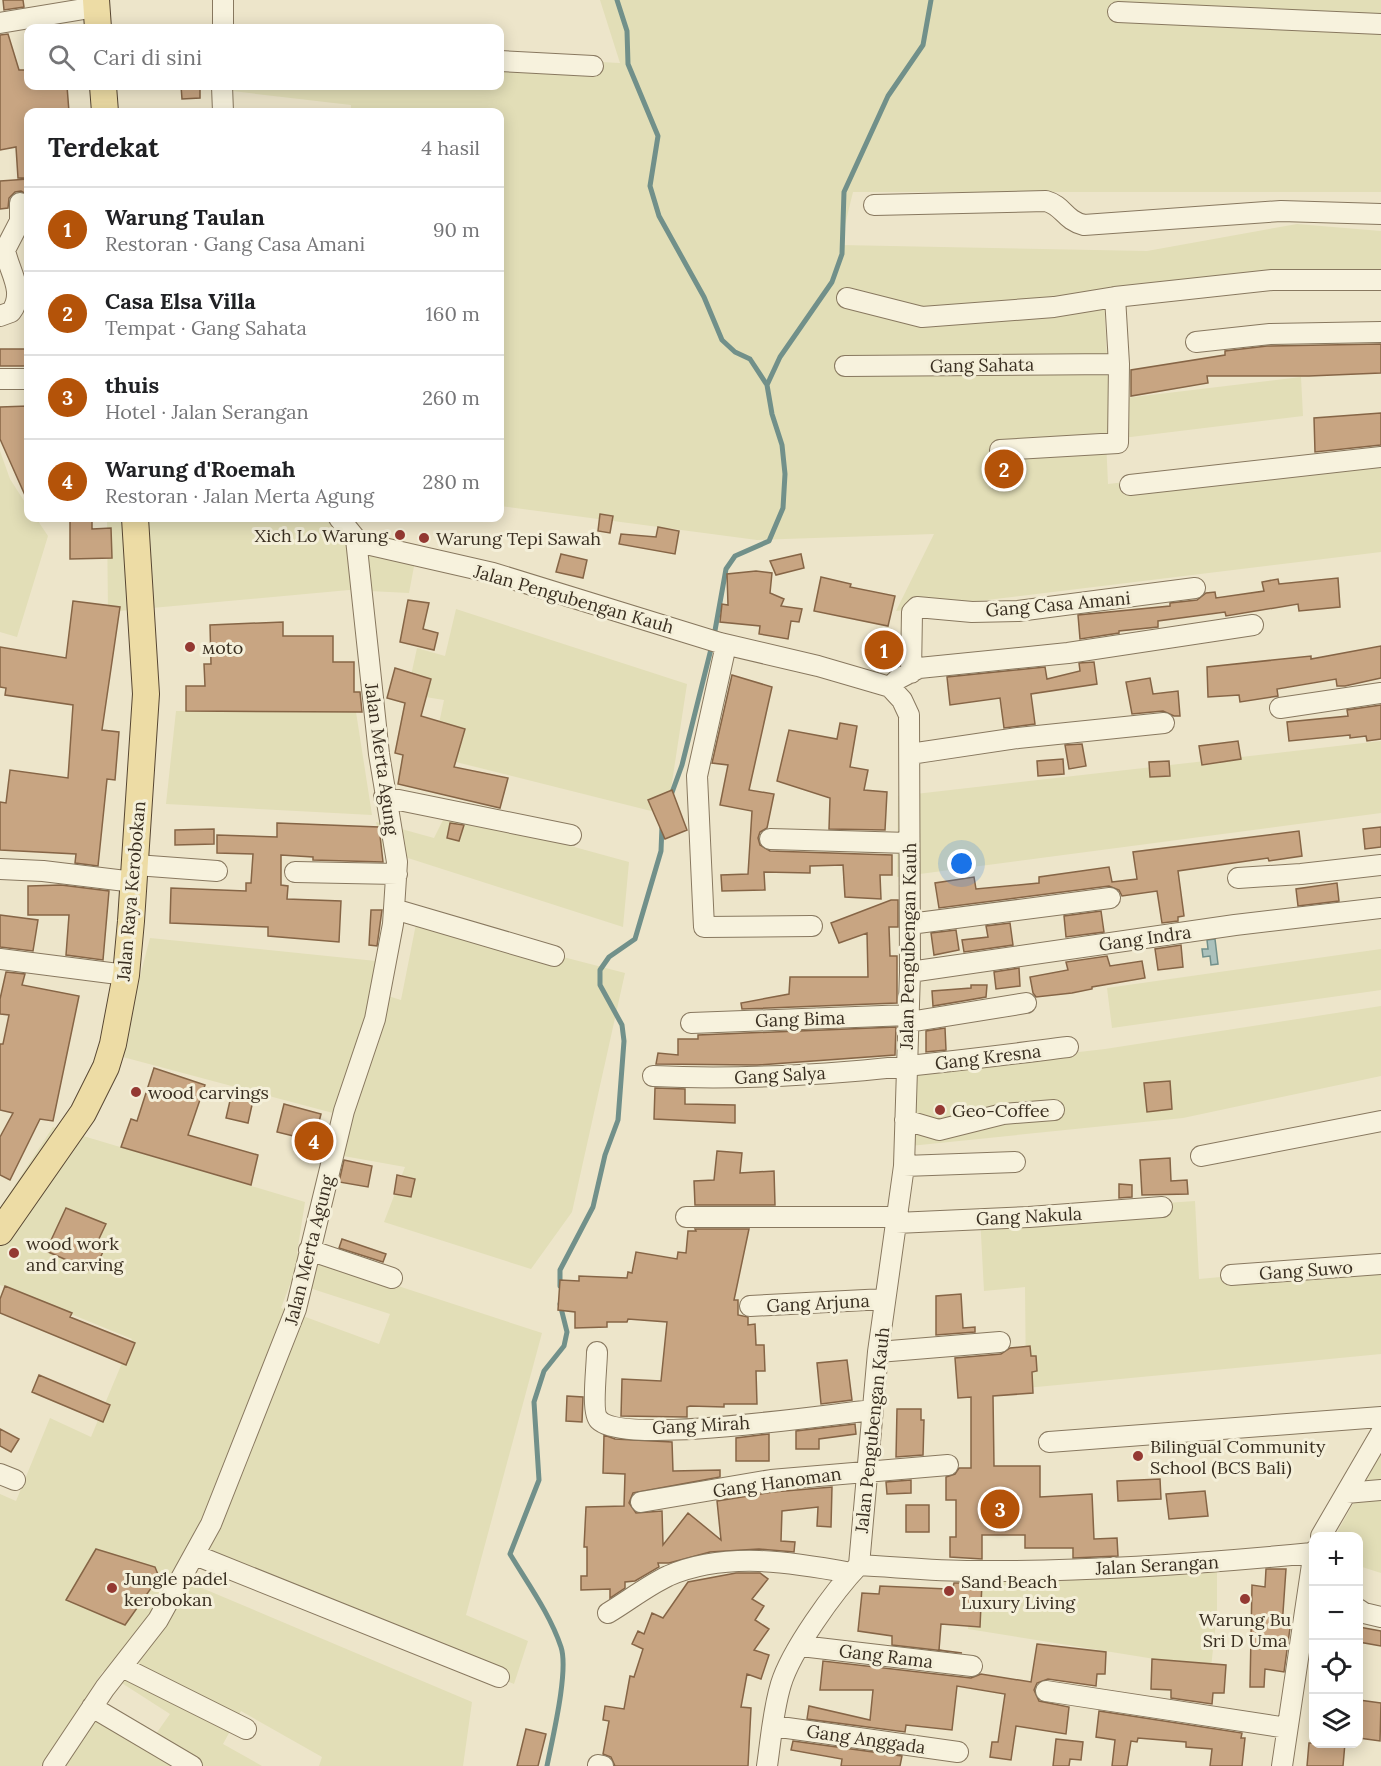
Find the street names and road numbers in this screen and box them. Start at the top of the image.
street label: Gang Sahata [930,353,1034,377]
street label: Jalan Pengubengan Kauh [470,559,677,639]
street label: Gang Casa Amani [985,586,1131,622]
street label: Jalan Merta Agung [360,680,404,838]
street label: Jalan Raya Kerobokan [112,800,150,983]
street label: Jalan Pengubengan Kauh [895,842,921,1051]
street label: Gang Indra [1097,920,1193,956]
street label: Gang Bima [755,1006,845,1032]
street label: Gang Kresna [934,1039,1042,1075]
street label: Gang Salya [734,1061,826,1089]
street label: Jalan Merta Agung [279,1172,339,1328]
street label: Gang Nakula [975,1202,1083,1230]
street label: Gang Suwo [1258,1255,1354,1285]
street label: Gang Arjuna [766,1289,870,1317]
street label: Jalan Pengubengan Kauh [850,1326,894,1535]
street label: Gang Mirah [652,1411,751,1439]
street label: Gang Hanoman [711,1462,843,1502]
street label: Jalan Serangan [1094,1550,1219,1580]
street label: Gang Rama [838,1639,934,1673]
street label: Gang Anggada [805,1719,927,1759]

